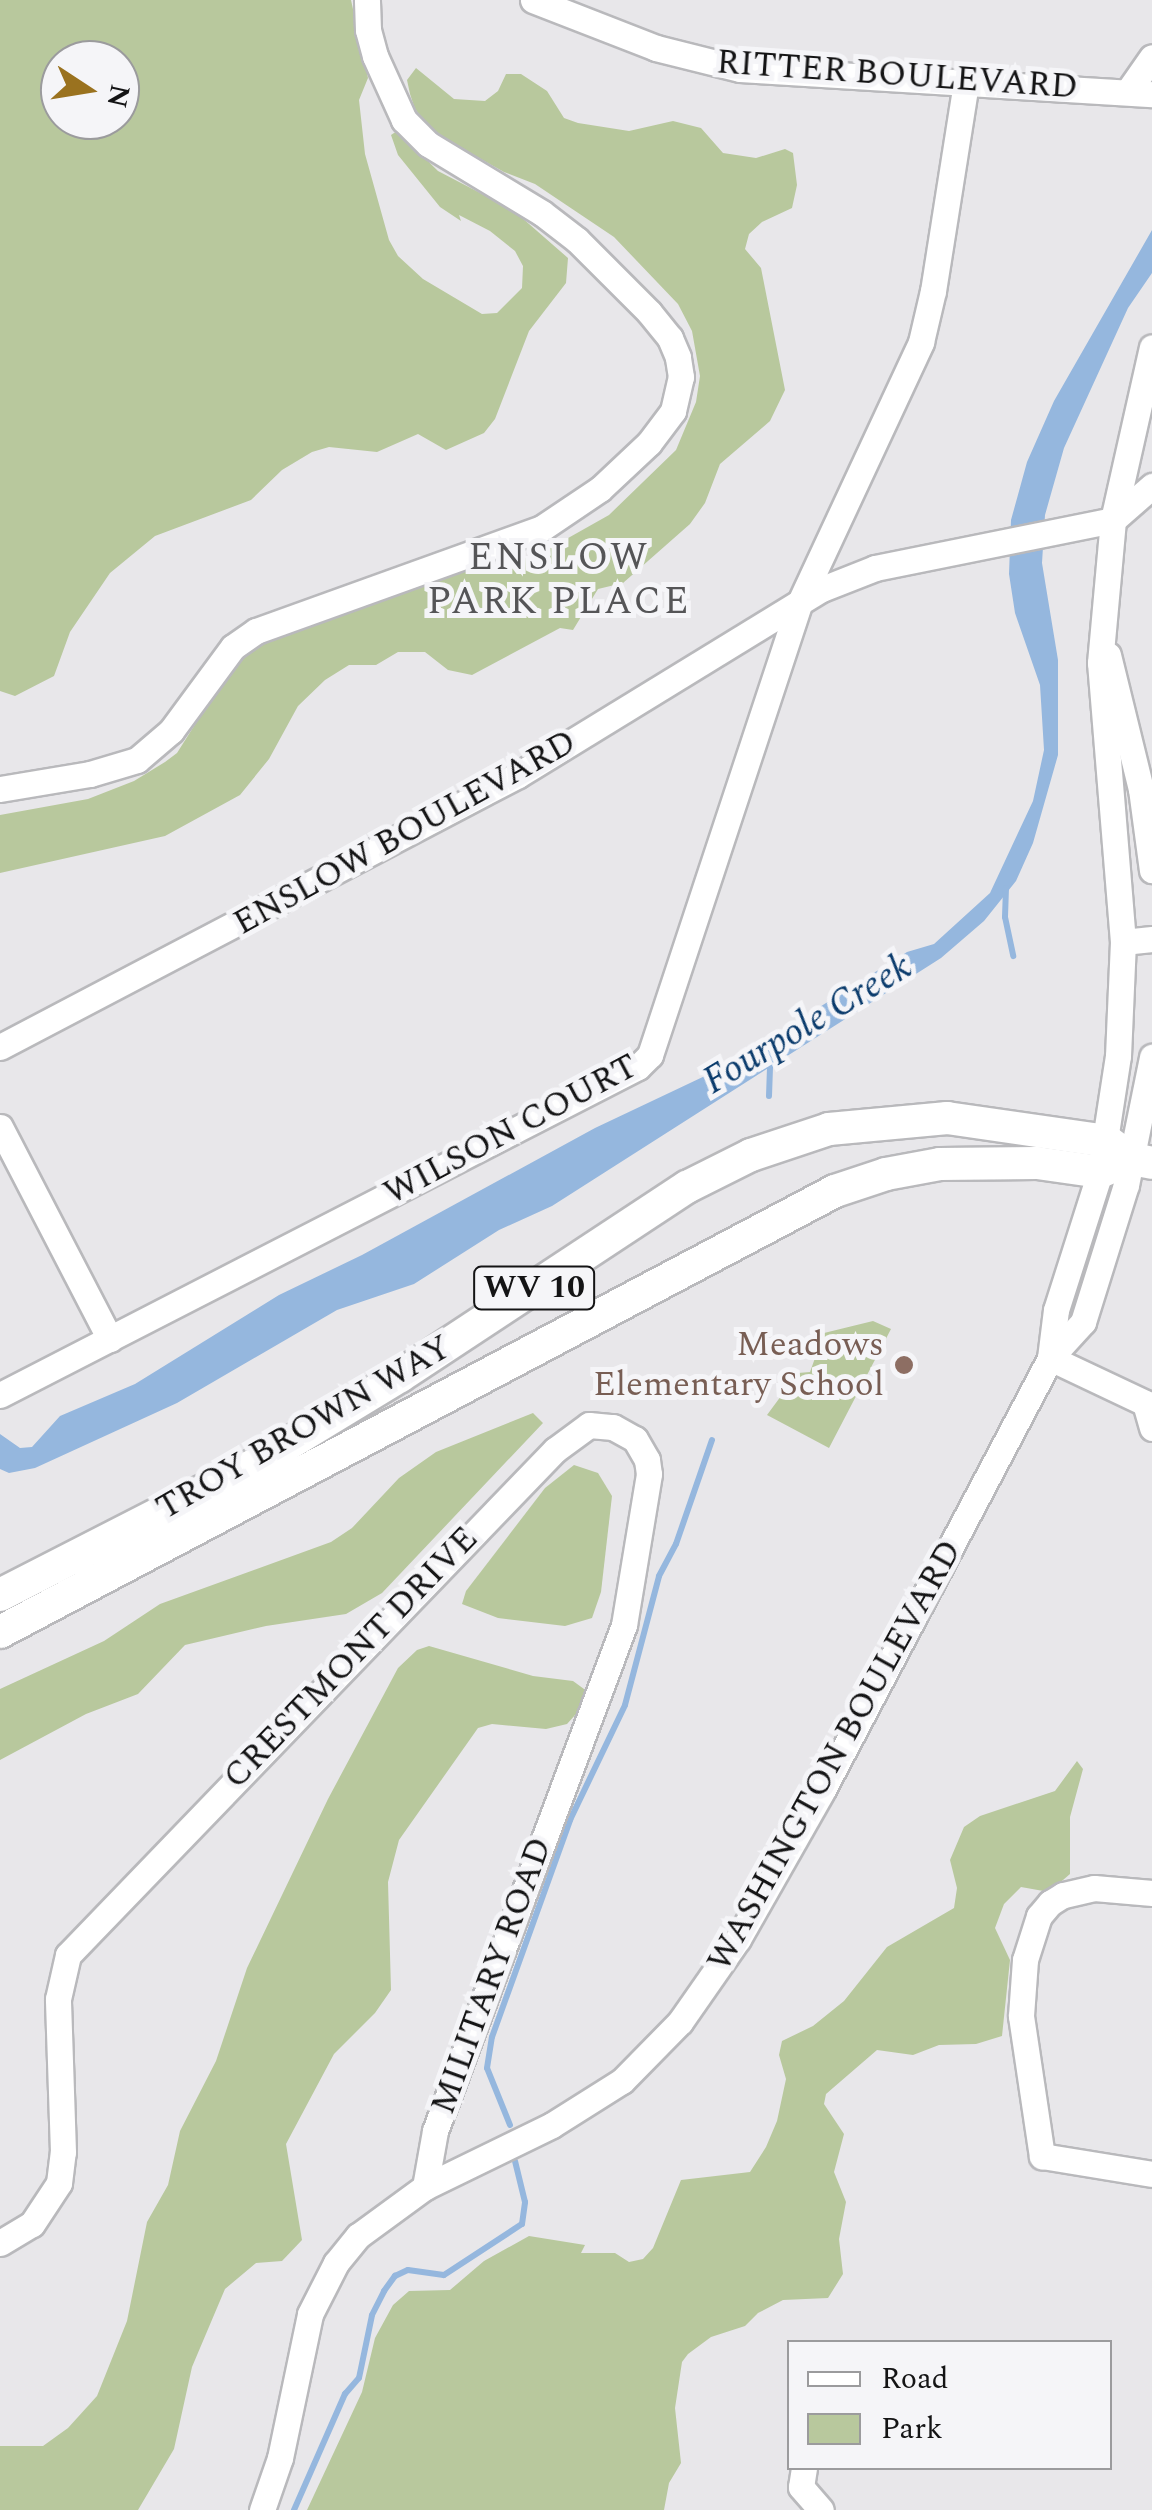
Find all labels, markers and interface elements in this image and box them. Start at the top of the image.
north arrow [40,40,140,140]
street label: RITTER BOULEVARD [715,41,1079,109]
text: N [94,80,141,112]
district label: ENSLOW PARK PLACE [427,536,691,626]
street label: ENSLOW BOULEVARD [226,721,584,945]
water label: Fourpole Creek [695,945,921,1105]
street label: WILSON COURT [377,1045,645,1215]
road number: WV 10 [472,1261,596,1315]
place label: Meadows Elementary School [593,1324,884,1406]
street label: TROY BROWN WAY [149,1326,459,1530]
marker: Meadows Elementary School [893,1354,915,1376]
street label: CRESTMONT DRIVE [215,1518,487,1798]
street label: WASHINGTON BOULEVARD [699,1533,971,1979]
street label: MILITARY ROAD [422,1832,562,2120]
legend [787,2340,1112,2470]
text: Road [881,2356,949,2402]
text: Park [881,2406,943,2452]

